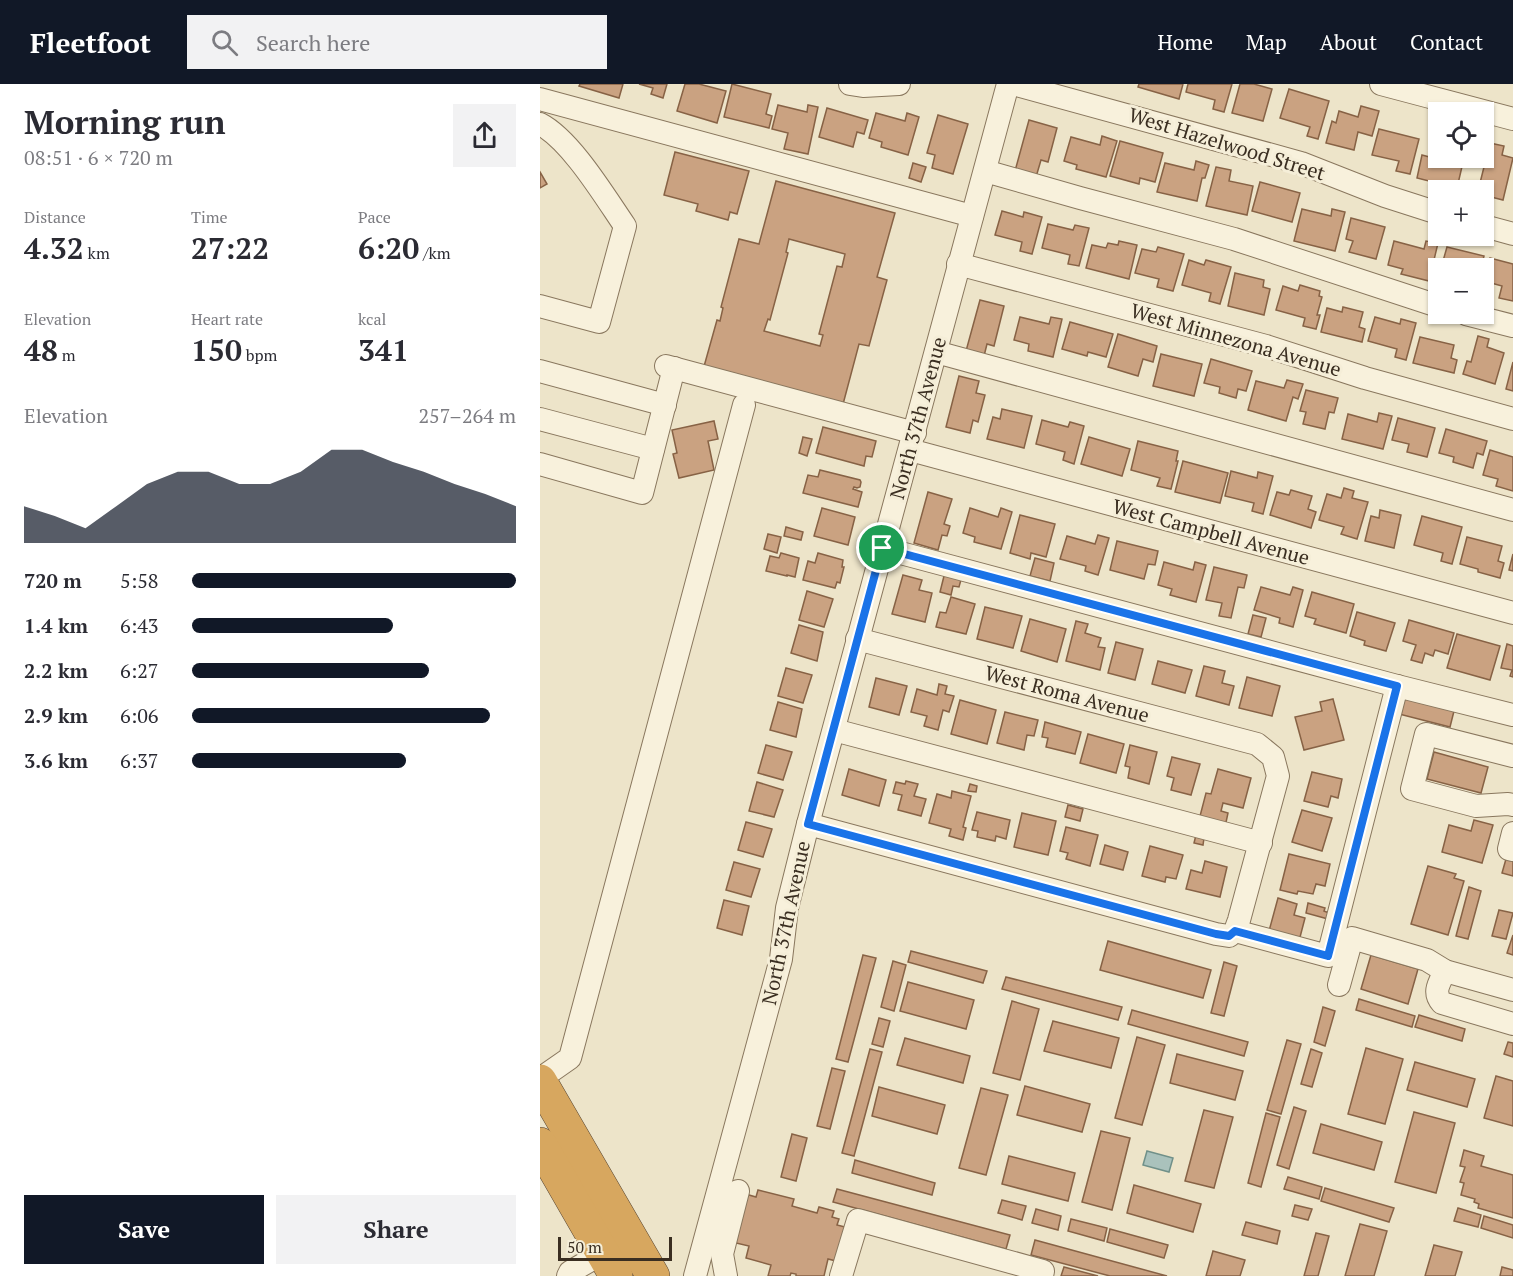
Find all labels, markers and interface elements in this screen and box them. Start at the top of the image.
search box [187,15,607,69]
text: Fleetfoot [30,24,151,61]
icon: search [208,26,241,59]
text: Search here [256,28,370,57]
text: Home [1157,28,1213,56]
text: Map [1246,28,1287,56]
text: About [1320,28,1377,56]
text: Contact [1410,28,1483,56]
text: Morning run [24,100,226,143]
street label: West Hazelwood Street [1125,101,1329,186]
map controls [1428,102,1494,324]
button: locate [1428,102,1494,168]
button: share [453,104,516,167]
text: 08:51 · 6 × 720 m [24,144,173,171]
button: + [1428,180,1494,246]
text: Distance [24,206,86,228]
text: Time [191,206,228,228]
text: Pace [358,206,391,228]
text: 4.32 [24,228,84,268]
text: 27:22 [191,228,269,268]
text: 6:20 [358,228,419,268]
text: km [84,242,110,264]
text: /km [419,242,451,264]
button: − [1428,258,1494,324]
street label: West Minnezona Avenue [1128,297,1345,383]
text: Elevation [24,308,91,330]
text: Heart rate [191,308,263,330]
text: kcal [358,308,386,330]
text: 48 [24,330,58,370]
text: 150 [191,330,242,370]
text: 341 [358,330,409,370]
street label: North 37th Avenue [883,334,952,502]
text: m [58,344,76,366]
text: bpm [242,344,277,366]
text: Elevation [24,402,108,429]
text: 257–264 m [418,402,516,429]
street label: West Campbell Avenue [1110,492,1313,571]
pin [856,522,907,573]
icon: arrive [865,531,898,564]
text: 720 m [24,567,82,594]
text: 5:58 [120,567,159,594]
text: 1.4 km [24,612,88,639]
text: 6:43 [120,612,159,639]
text: 2.2 km [24,657,88,684]
text: 6:27 [120,657,159,684]
street label: West Roma Avenue [982,659,1152,728]
text: 2.9 km [24,702,88,729]
text: 6:06 [120,702,159,729]
text: 3.6 km [24,747,88,774]
text: 6:37 [120,747,159,774]
street label: North 37th Avenue [755,838,816,1007]
button: Save [24,1195,264,1264]
button: Share [276,1195,516,1264]
scale bar [558,1234,672,1262]
text: 50 m [567,1236,602,1258]

